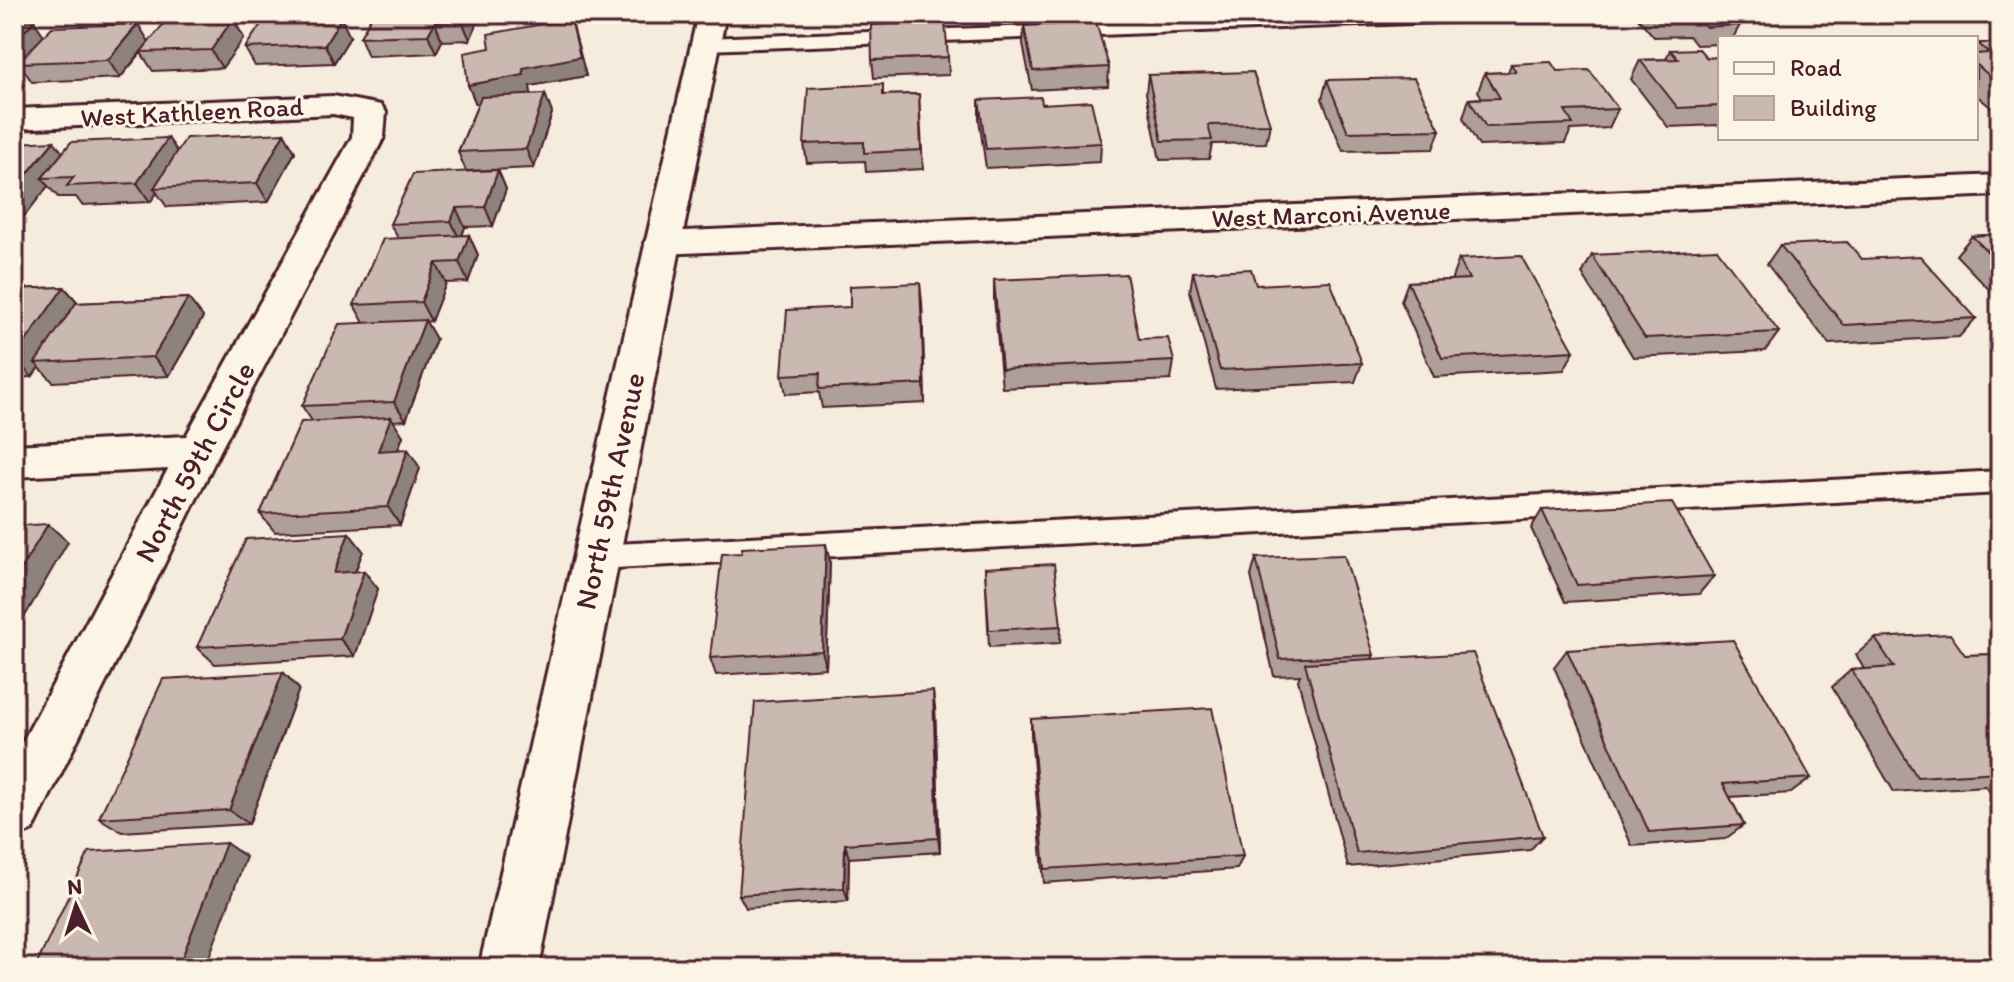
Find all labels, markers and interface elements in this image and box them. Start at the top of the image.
legend [1718,36,1978,140]
text: Road [1790,53,1842,82]
street label: West Kathleen Road [80,90,305,134]
text: Building [1790,93,1877,122]
street label: West Marconi Avenue [1211,194,1451,234]
street label: North 59th Circle [126,355,263,568]
street label: North 59th Avenue [566,369,653,613]
north arrow [36,866,116,946]
text: N [66,873,83,901]

